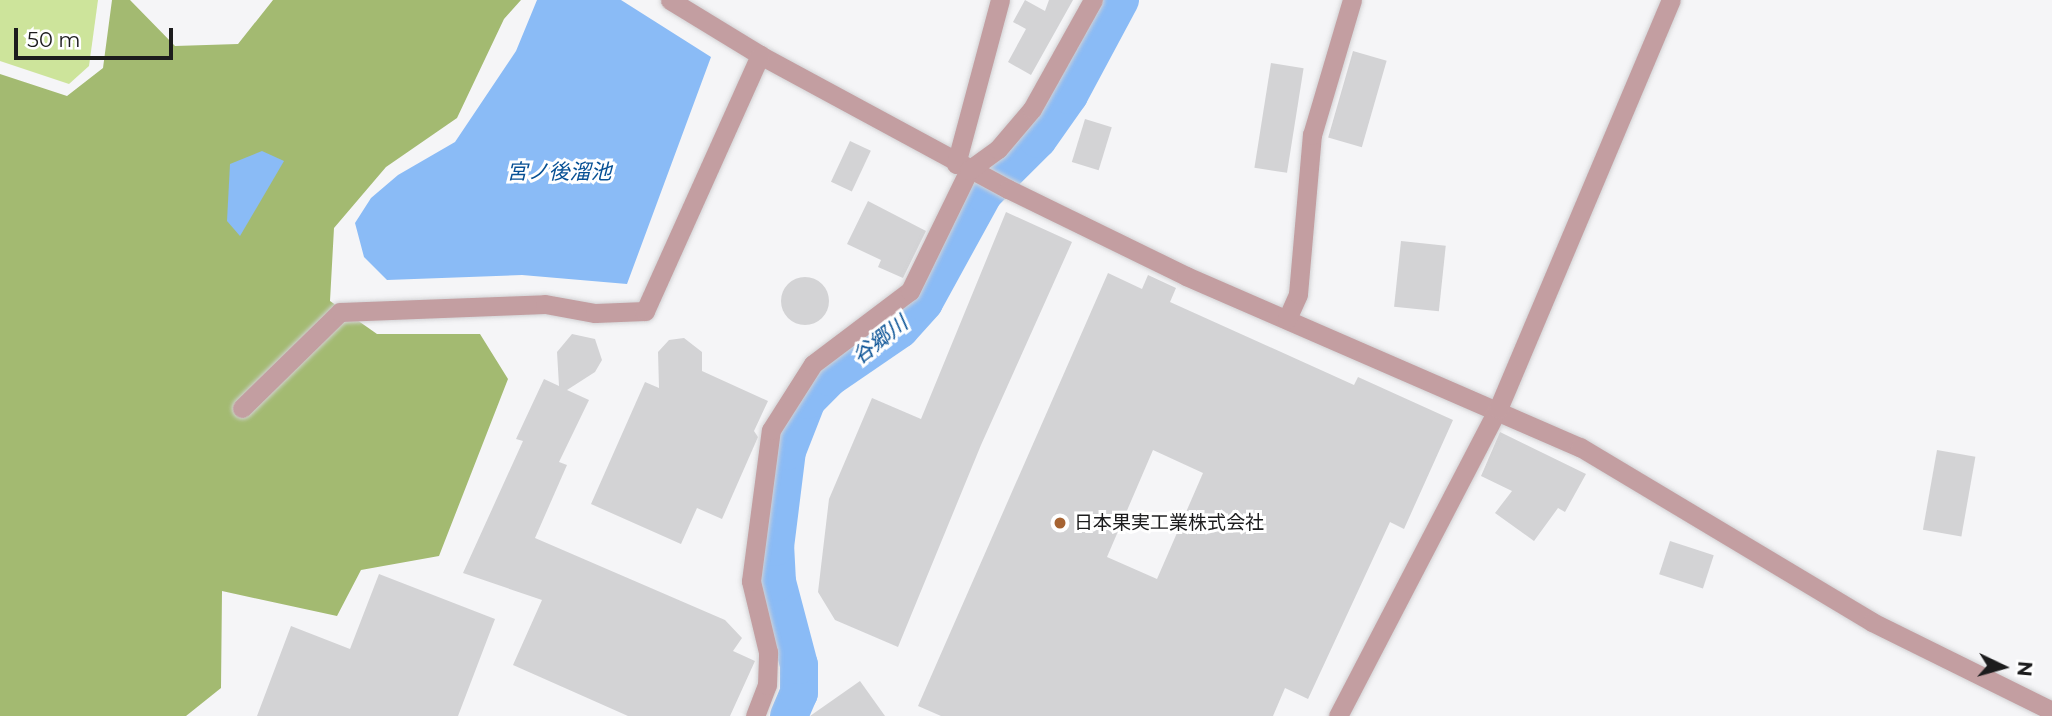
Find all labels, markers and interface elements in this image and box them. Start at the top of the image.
scale bar [18,14,177,58]
text: 50 m [27,27,81,52]
water label: 宮ノ後溜池 [507,159,611,185]
water label: 谷郷川 [847,311,913,369]
place label: 日本果実工業株式会社 [1074,512,1264,534]
marker: 日本果実工業株式会社 [1052,515,1068,531]
north arrow [1968,632,2038,702]
text: N [2012,660,2037,678]

